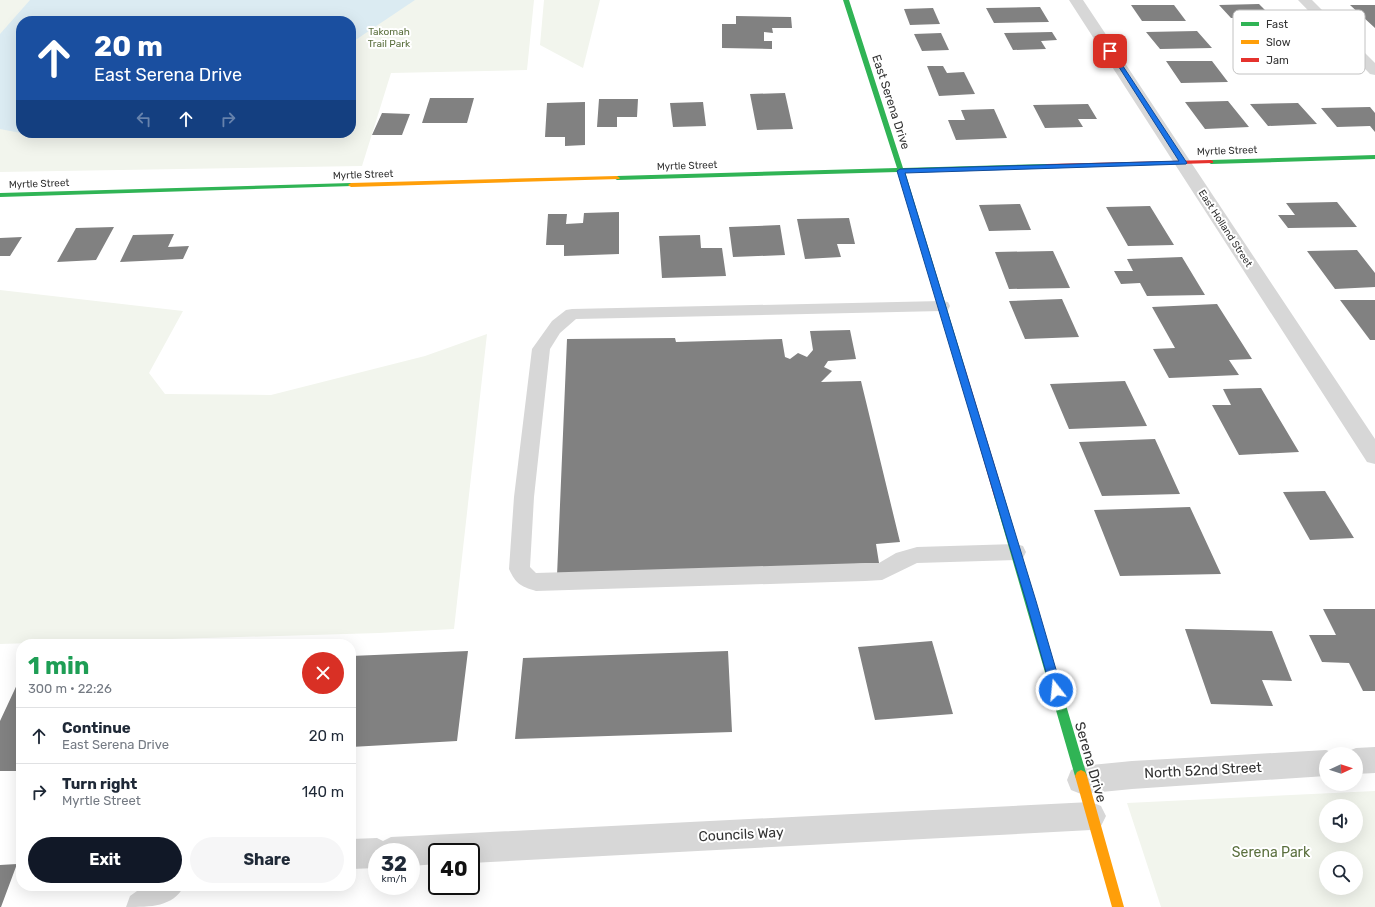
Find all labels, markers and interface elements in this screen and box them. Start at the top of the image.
legend [1233,10,1365,74]
text: Fast [1266,18,1289,31]
park label: Takomah Trail Park [368,26,411,50]
text: 20 m [94,30,163,63]
icon: ahead [28,32,80,84]
pin [1093,34,1127,68]
text: Slow [1266,36,1291,49]
icon: arrive [1099,40,1121,62]
street label: East Serena Drive [869,53,913,151]
text: Jam [1266,54,1289,67]
text: East Serena Drive [94,64,242,86]
icon: left [133,108,155,130]
icon: ahead [175,108,197,130]
icon: right [217,108,239,130]
street label: Myrtle Street [1197,144,1258,158]
street label: Myrtle Street [657,159,718,173]
street label: Myrtle Street [333,168,394,182]
street label: Myrtle Street [9,177,70,191]
street label: East Holland Street [1196,188,1255,269]
text: 1 min [28,652,89,680]
button: close [302,652,344,694]
position arrow [1035,669,1077,711]
text: 300 m · 22:26 [28,681,112,696]
text: Continue [62,719,131,737]
street label: Serena Drive [1071,720,1110,804]
icon: ahead [28,725,50,747]
text: 20 m [309,727,344,745]
text: East Serena Drive [62,737,169,752]
north arrow [1319,747,1363,791]
map controls [1319,747,1363,895]
street label: North 52nd Street [1144,759,1263,782]
text: Turn right [62,775,137,793]
icon: right [28,781,50,803]
text: 140 m [302,783,344,801]
text: Myrtle Street [62,793,141,808]
button: sound [1319,799,1363,843]
street label: Councils Way [698,824,784,845]
button: Exit [28,837,182,883]
button: Share [190,837,344,883]
speed limit sign: 40 [428,843,480,895]
park label: Serena Park [1232,844,1311,861]
button: search [1319,851,1363,895]
text: 32 [381,852,407,876]
text: km/h [382,873,406,885]

